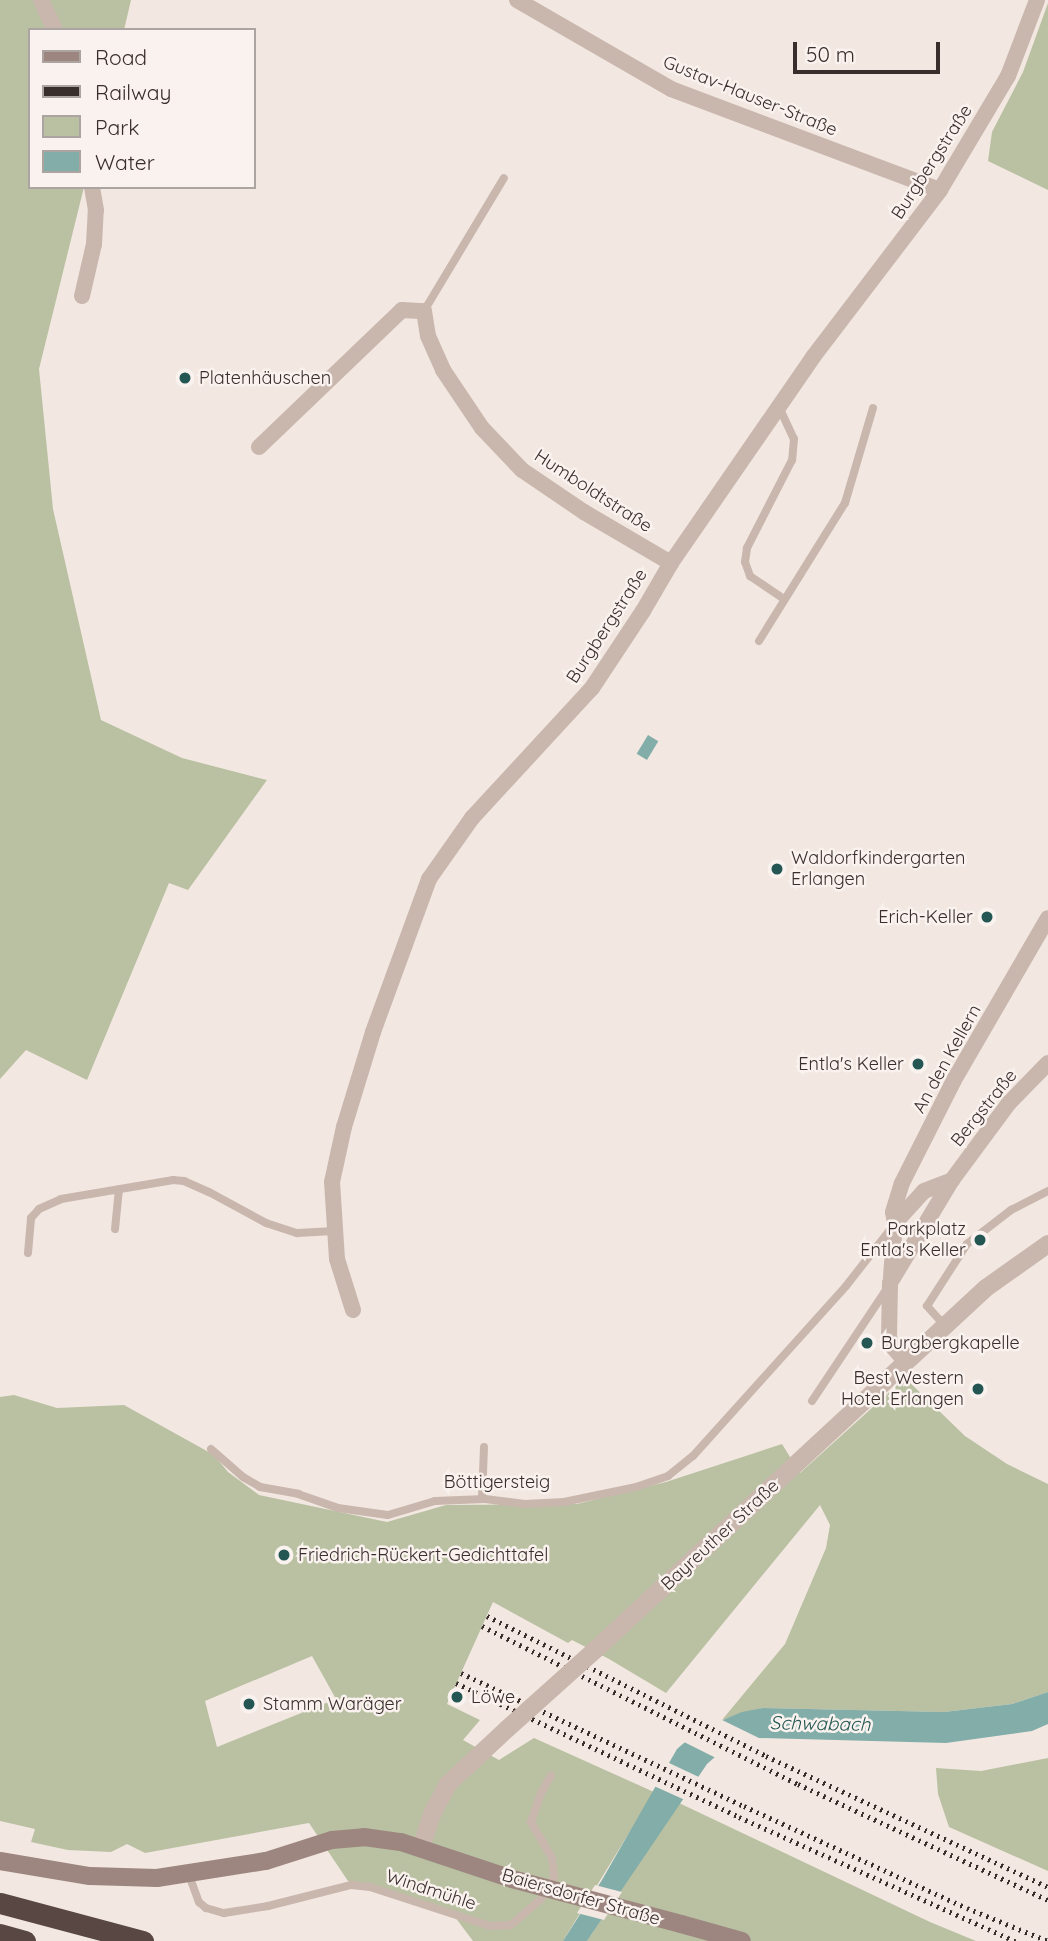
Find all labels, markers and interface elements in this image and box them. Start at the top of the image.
legend [28,28,256,189]
scale bar [796,28,943,72]
text: 50 m [806,41,855,67]
text: Road [95,44,147,70]
street label: Gustav-Hauser-Straße [660,51,840,141]
text: Railway [95,79,171,105]
street label: Burgbergstraße [887,101,977,223]
text: Park [95,114,139,140]
text: Water [95,149,155,175]
place label: Platenhäuschen [199,367,331,389]
marker: Platenhäuschen [177,370,193,386]
street label: Humboldtstraße [530,445,656,537]
street label: Burgbergstraße [562,565,652,687]
place label: Waldorfkindergarten Erlangen [791,848,965,890]
marker: Waldorfkindergarten Erlangen [769,861,785,877]
place label: Erich-Keller [878,906,973,928]
marker: Erich-Keller [979,909,995,925]
street label: An den Kellern [908,1001,986,1117]
place label: Entla's Keller [798,1053,904,1075]
marker: Entla's Keller [910,1056,926,1072]
street label: Bergstraße [946,1065,1022,1151]
place label: Parkplatz Entla's Keller [860,1219,966,1262]
marker: Parkplatz Entla's Keller [972,1232,988,1248]
place label: Burgbergkapelle [881,1332,1020,1354]
marker: Burgbergkapelle [859,1335,875,1351]
place label: Best Western Hotel Erlangen [841,1368,964,1410]
marker: Best Western Hotel Erlangen [970,1381,986,1397]
street label: Böttigersteig [444,1471,550,1493]
street label: Bayreuther Straße [657,1475,783,1595]
place label: Friedrich-Rückert-Gedichttafel [298,1544,548,1566]
marker: Friedrich-Rückert-Gedichttafel [276,1547,292,1563]
place label: Löwe [471,1686,515,1708]
marker: Löwe [449,1689,465,1705]
place label: Stamm Waräger [263,1693,402,1715]
marker: Stamm Waräger [241,1696,257,1712]
water label: Schwabach [769,1712,871,1736]
street label: Baiersdorfer Straße [499,1864,663,1930]
street label: Windmühle [383,1865,479,1915]

